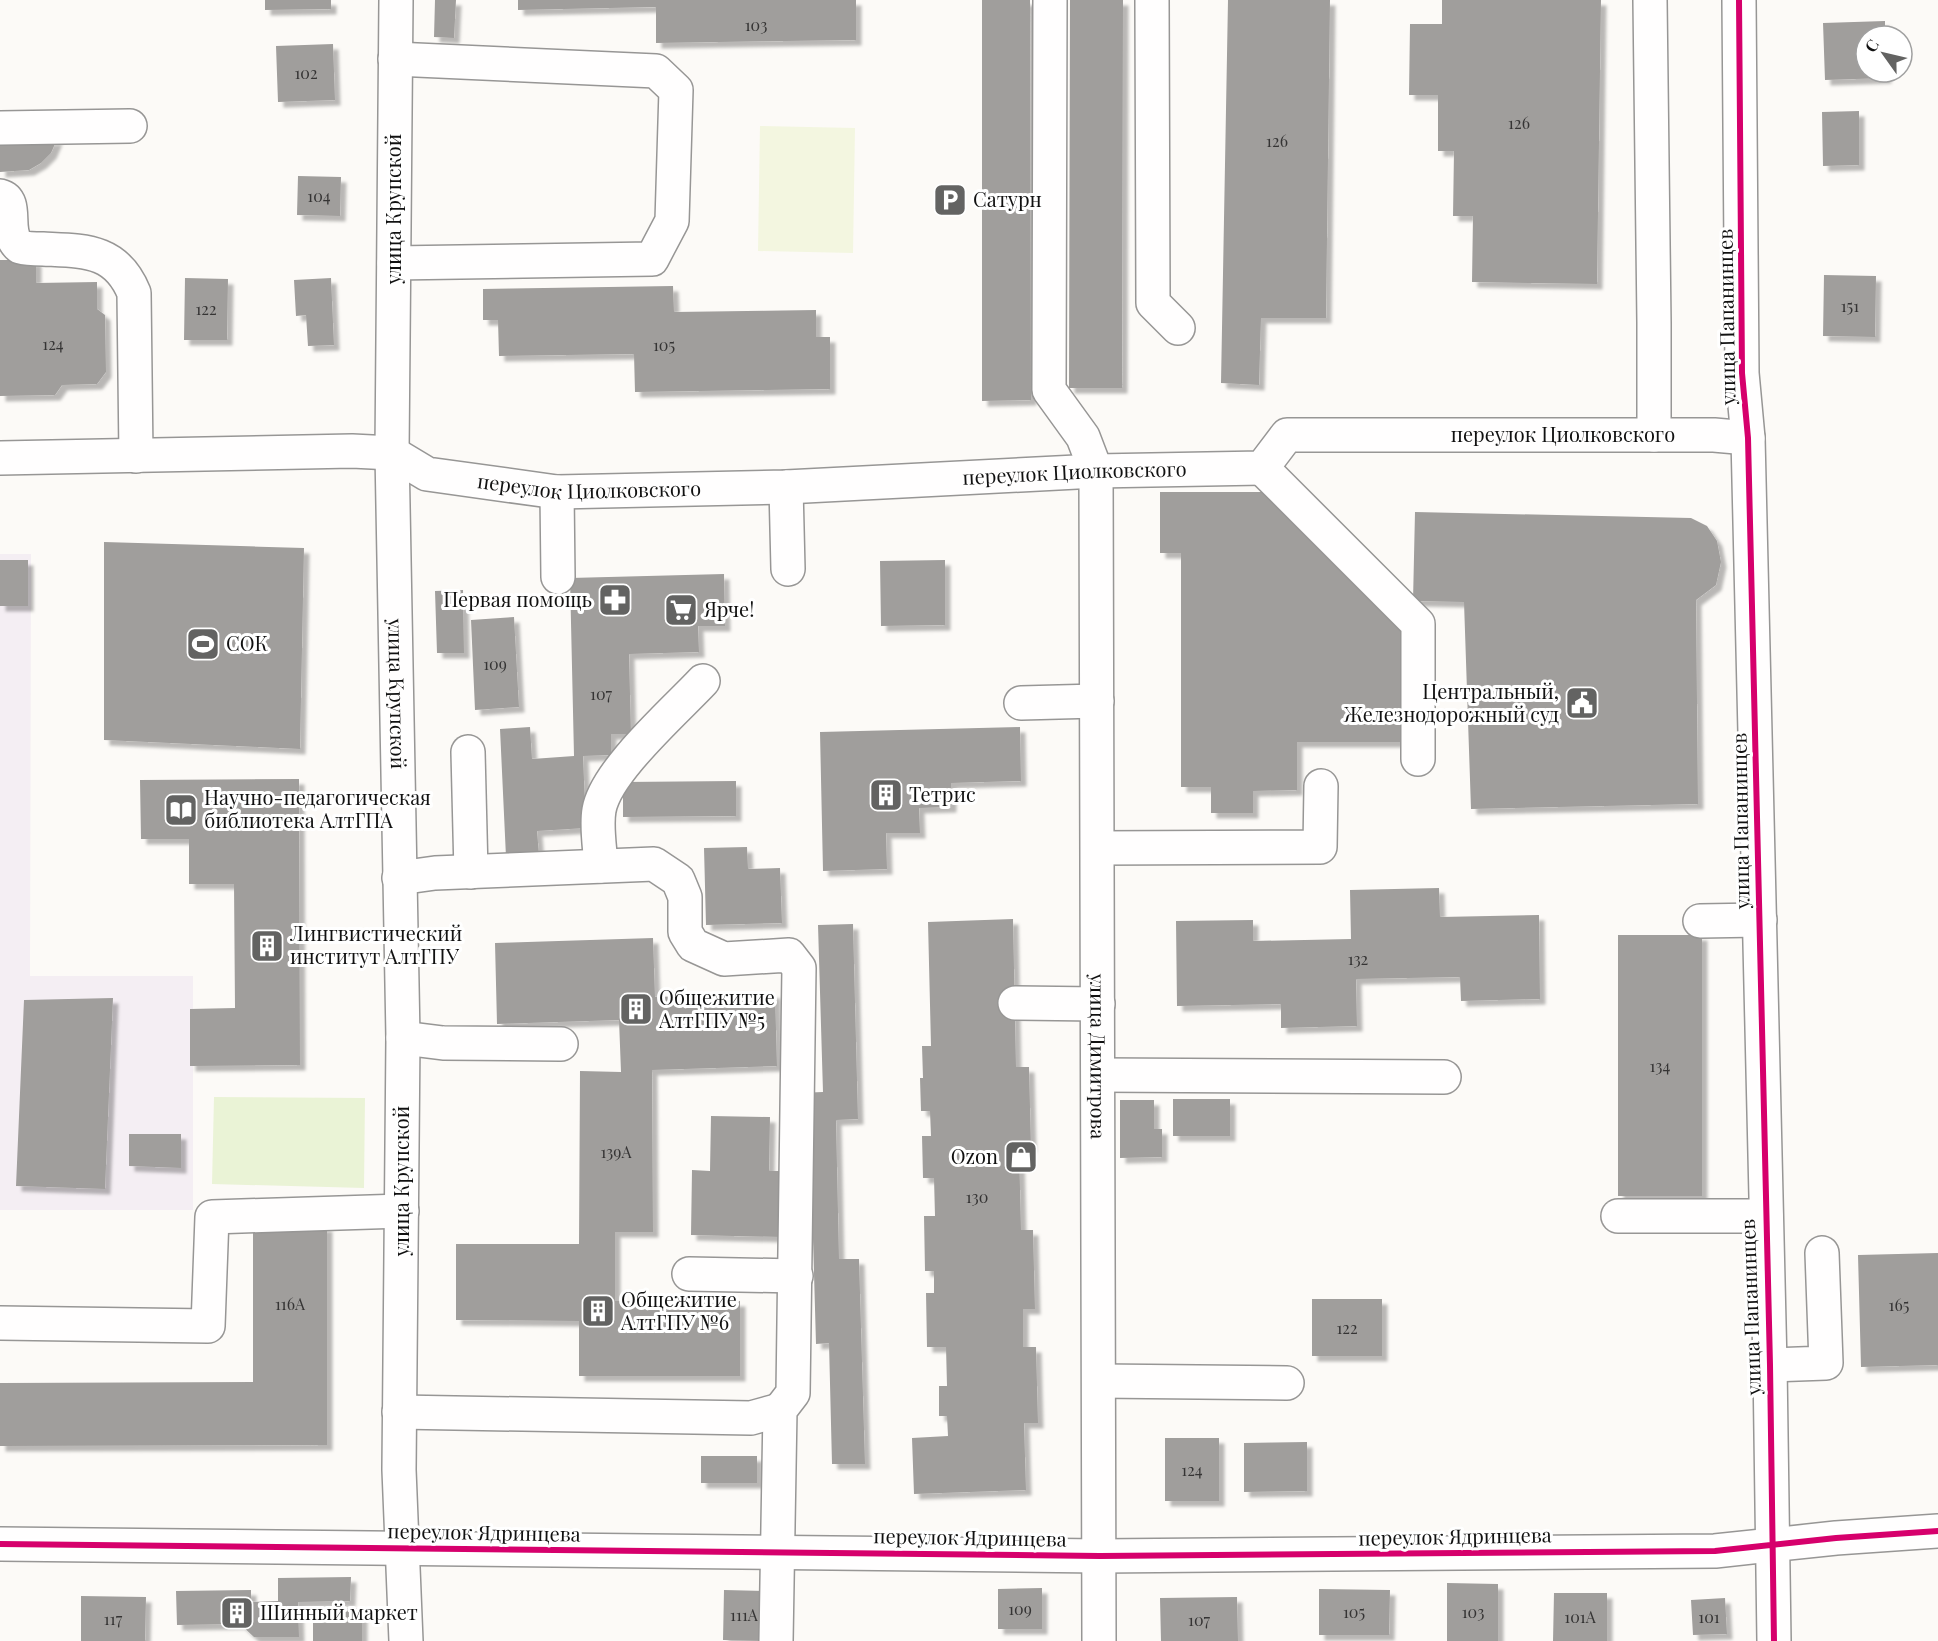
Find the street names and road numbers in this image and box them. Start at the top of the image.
street label: улица Крупской [379,134,406,285]
street label: улица Папанинцев [1710,228,1741,406]
street label: переулок Циолковского [1451,420,1675,447]
street label: переулок Циолковского [962,454,1187,490]
street label: переулок Циолковского [476,466,701,505]
street label: улица Крупской [383,617,413,769]
street label: улица Папанинцев [1724,732,1755,910]
street label: улица Димитрова [1085,973,1113,1139]
street label: улица Крупской [387,1106,414,1257]
street label: улица Папанинцев [1733,1218,1766,1397]
street label: переулок Ядринцева [387,1516,581,1547]
street label: переулок Ядринцева [1358,1520,1552,1551]
street label: переулок Ядринцева [873,1521,1067,1552]

